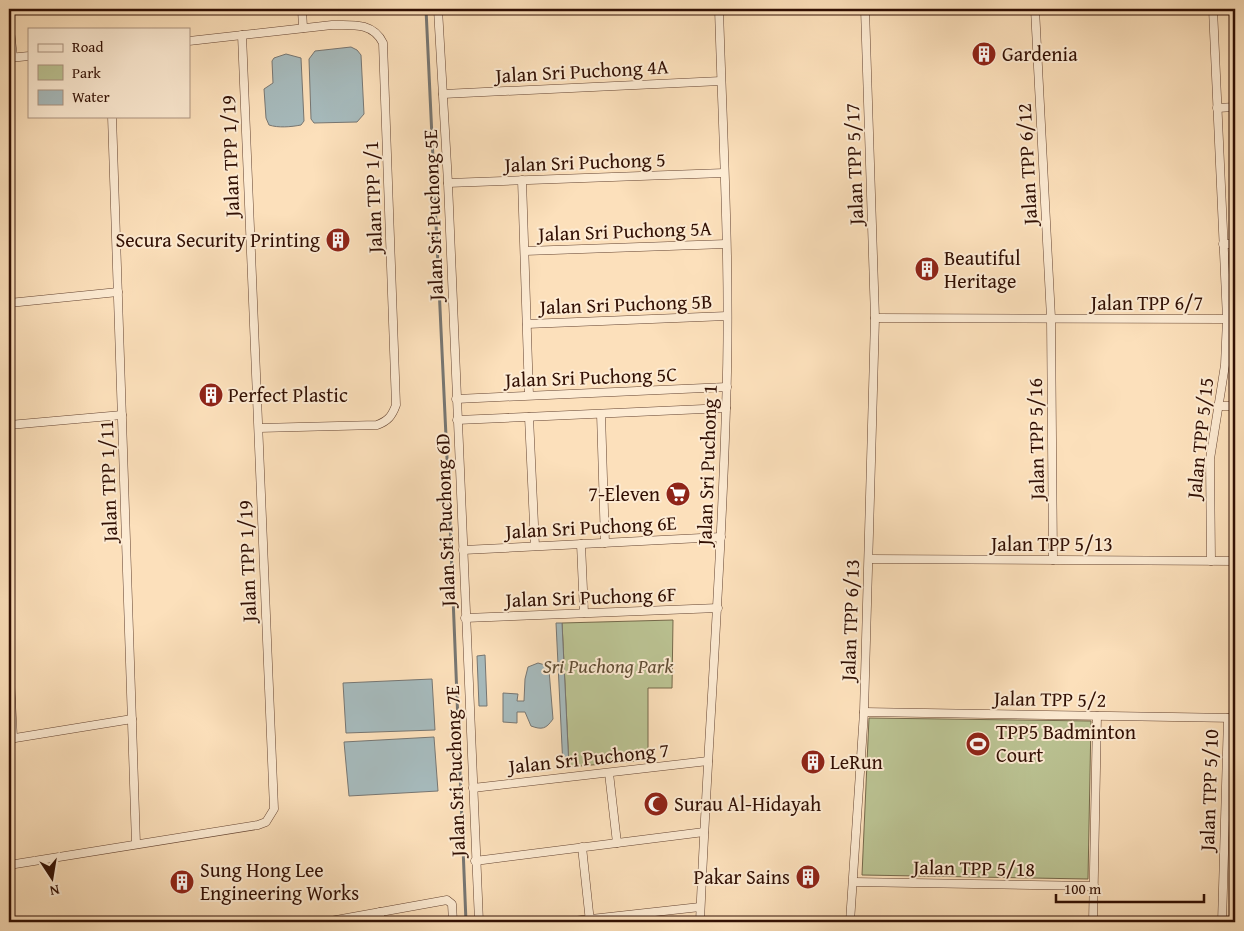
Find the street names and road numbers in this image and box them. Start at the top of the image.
street label: Jalan Sri Puchong 4A [492,51,669,90]
street label: Jalan TPP 1/19 [213,95,246,220]
street label: Jalan TPP 6/12 [1009,102,1044,229]
street label: Jalan TPP 5/17 [837,103,870,228]
street label: Jalan Sri Puchong 5E [415,129,450,304]
street label: Jalan TPP 1/1 [356,140,389,257]
street label: Jalan Sri Puchong 5 [501,144,666,179]
street label: Jalan Sri Puchong 5A [535,213,712,248]
street label: Jalan Sri Puchong 5B [536,286,713,321]
street label: Jalan TPP 6/7 [1088,288,1203,317]
street label: Jalan Sri Puchong 5C [501,359,678,394]
street label: Jalan TPP 5/15 [1178,376,1220,503]
street label: Jalan TPP 5/16 [1020,378,1051,503]
street label: Jalan Sri Puchong 1 [689,384,724,549]
street label: Jalan TPP 1/11 [91,420,124,545]
street label: Jalan Sri Puchong 6D [427,433,462,610]
street label: Jalan TPP 1/19 [230,500,263,625]
street label: Jalan Sri Puchong 6E [502,508,677,546]
street label: Jalan TPP 5/13 [988,529,1113,558]
street label: Jalan TPP 6/13 [833,559,866,684]
street label: Jalan Sri Puchong 6F [502,579,677,614]
street label: Jalan TPP 5/2 [991,683,1106,714]
street label: Jalan Sri Puchong 7E [437,685,472,860]
street label: Jalan TPP 5/10 [1192,729,1225,854]
street label: Jalan Sri Puchong 7 [504,735,671,781]
street label: Jalan TPP 5/18 [910,852,1035,883]

